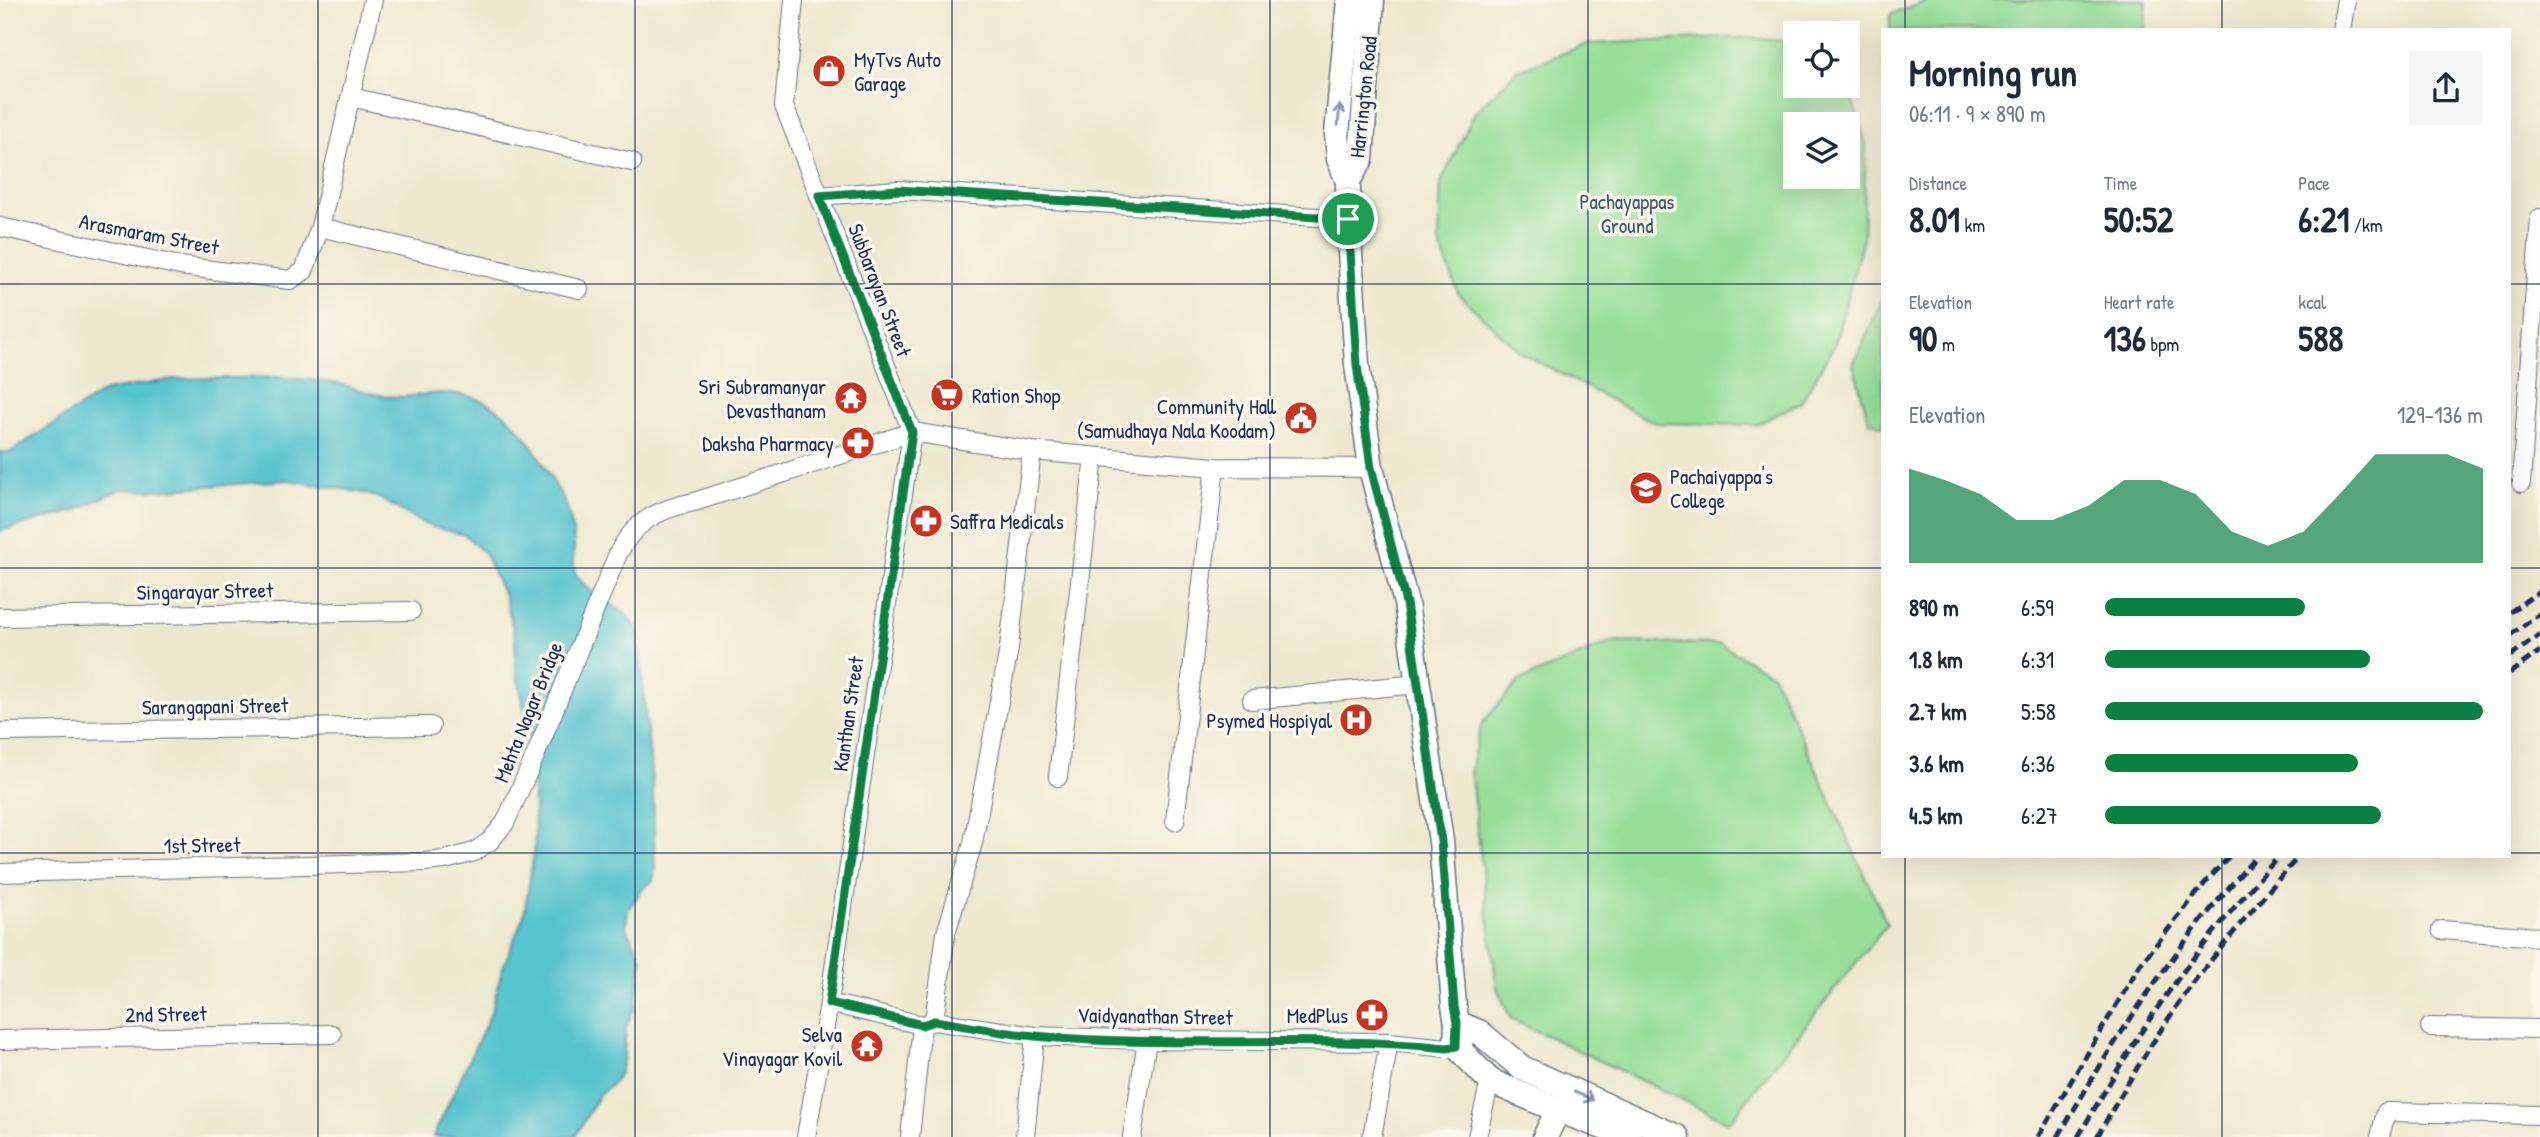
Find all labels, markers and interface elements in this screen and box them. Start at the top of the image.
map controls [1783,21,1860,189]
button: locate [1783,21,1860,98]
street label: Harrington Road [1342,35,1384,159]
place label: MyTvs Auto Garage [854,45,941,98]
text: Morning run [1909,46,2077,98]
button: share [2409,51,2483,125]
shop icon: MyTvs Auto Garage [810,52,848,90]
text: 06:11 · 9 × 890 m [1909,98,2046,129]
one-way arrow [1333,104,1346,127]
button: layers [1783,112,1860,189]
text: Distance [1909,170,1967,196]
text: Time [2104,170,2137,196]
text: Pace [2298,170,2330,196]
park label: Pachayappas Ground [1580,187,1674,240]
pin [1318,189,1378,249]
text: 8.01 [1909,196,1960,243]
text: 50:52 [2104,196,2173,243]
text: 6:21 [2298,196,2350,243]
icon: arrive [1329,200,1367,238]
street label: Arasmaram Street [77,206,222,262]
text: km [1960,212,1985,238]
text: /km [2350,212,2383,238]
street label: Subbarayan Street [841,219,919,361]
text: Elevation [1909,289,1972,315]
text: Heart rate [2104,289,2175,315]
text: kcal [2298,289,2326,315]
text: 90 [1909,315,1938,362]
text: 136 [2104,315,2146,362]
text: 588 [2298,315,2343,362]
text: m [1938,331,1955,357]
text: bpm [2146,331,2179,357]
place label: Sri Subramanyar Devasthanam [699,372,826,425]
supermarket icon: Ration Shop [928,376,966,414]
temple icon: Sri Subramanyar Devasthanam [832,379,870,417]
place label: Ration Shop [972,381,1060,410]
place label: Community Hall (Samudhaya Nala Koodam) [1077,392,1277,445]
public building icon: Community Hall (Samudhaya Nala Koodam) [1282,399,1320,437]
text: Elevation [1909,399,1985,430]
text: 129–136 m [2397,399,2483,430]
pharmacy icon: Daksha Pharmacy [839,424,877,462]
place label: Daksha Pharmacy [702,429,834,458]
place label: Pachaiyappa's College [1670,462,1773,515]
school or university icon: Pachaiyappa's College [1627,469,1665,507]
pharmacy icon: Saffra Medicals [907,502,945,540]
place label: Saffra Medicals [950,507,1064,536]
street label: Singarayar Street [136,575,274,607]
text: 890 m [1909,592,1959,623]
text: 6:59 [2021,592,2054,623]
street label: Mehta Nagar Bridge [487,637,569,787]
text: 1.8 km [1909,644,1963,675]
text: 6:31 [2021,644,2054,675]
street label: Kanthan Street [826,654,871,774]
street label: Sarangapani Street [142,690,289,722]
text: 2.7 km [1909,696,1967,727]
text: 5:58 [2021,696,2056,727]
hospital icon: Psymed Hospiyal [1337,701,1375,739]
place label: Psymed Hospiyal [1207,706,1332,735]
text: 3.6 km [1909,748,1964,779]
text: 6:36 [2021,748,2055,779]
text: 4.5 km [1909,800,1963,831]
text: 6:27 [2021,800,2058,831]
street label: 1st Street [163,830,241,860]
pharmacy icon: MedPlus [1353,996,1391,1034]
street label: 2nd Street [125,999,208,1029]
street label: Vaidyanathan Street [1077,1000,1234,1032]
place label: MedPlus [1287,1001,1348,1030]
place label: Selva Vinayagar Kovil [722,1020,842,1073]
temple icon: Selva Vinayagar Kovil [848,1027,886,1065]
one-way arrow [1573,1090,1595,1103]

